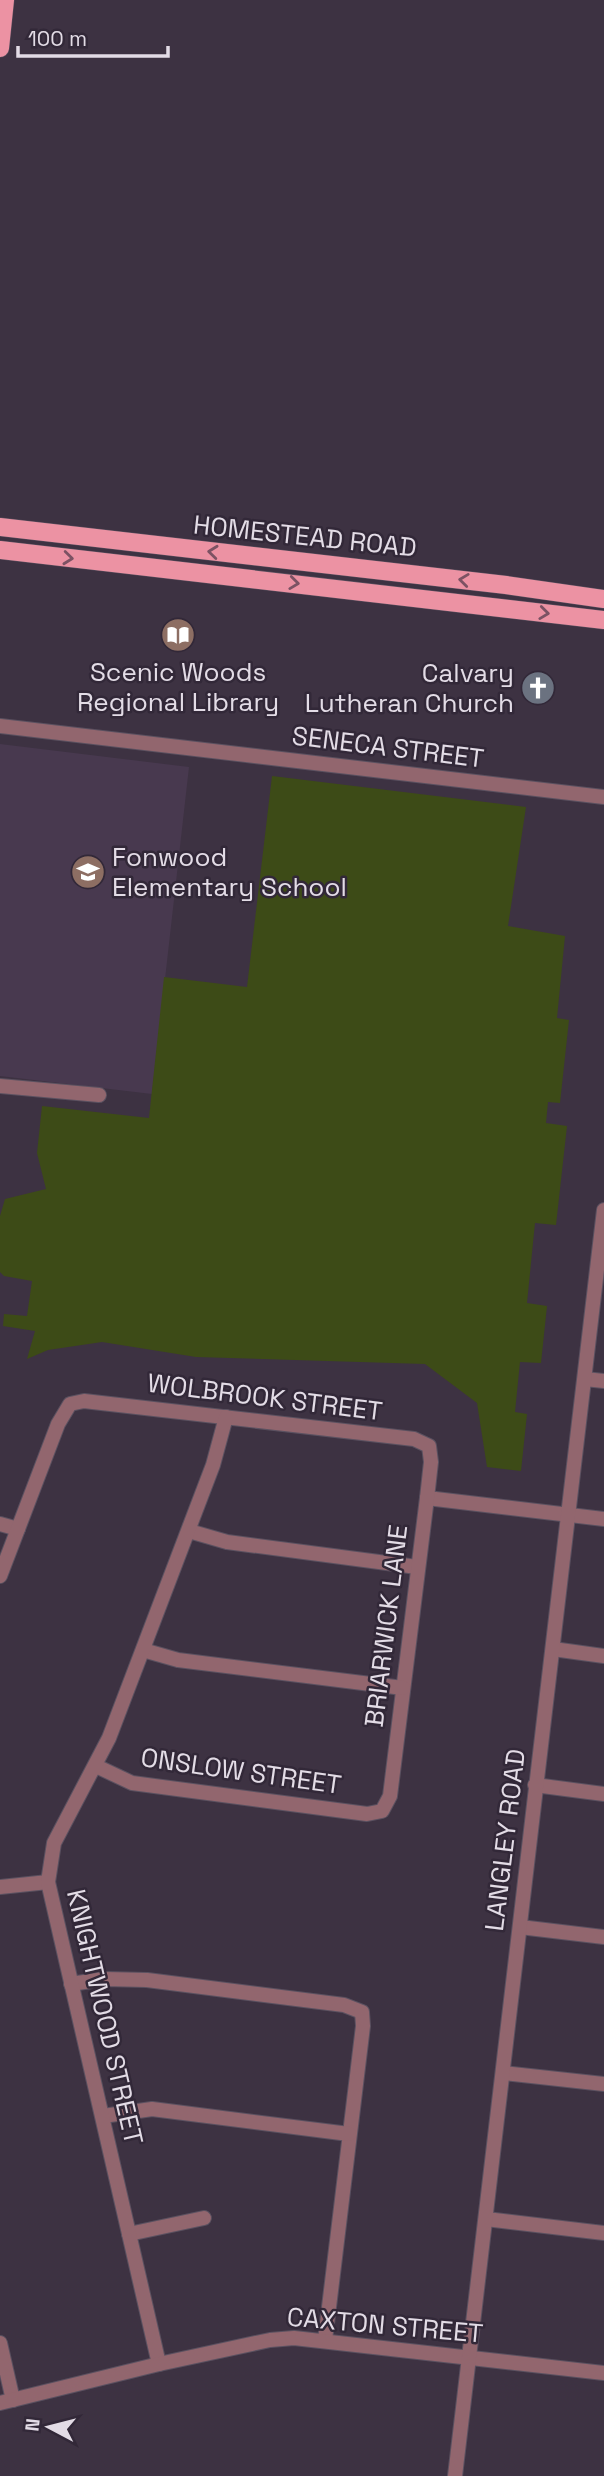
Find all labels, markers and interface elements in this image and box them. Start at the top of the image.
scale bar [18,14,168,58]
text: 100 m [28,25,87,52]
street label: HOMESTEAD ROAD [192,507,418,565]
one-way arrow [207,544,219,559]
one-way arrow [63,550,74,565]
one-way arrow [458,572,469,587]
one-way arrow [288,576,300,591]
one-way arrow [538,605,550,620]
library icon: Scenic Woods Regional Library [159,616,197,654]
place label: Scenic Woods Regional Library [77,655,279,719]
place label: Calvary Lutheran Church [305,656,514,720]
church icon: Calvary Lutheran Church [519,669,557,707]
street label: SENECA STREET [290,718,486,776]
place label: Fonwood Elementary School [112,840,347,904]
school or university icon: Fonwood Elementary School [69,853,107,891]
street label: WOLBROOK STREET [146,1366,384,1428]
street label: BRIARWICK LANE [357,1523,415,1729]
street label: ONSLOW STREET [139,1740,343,1802]
street label: LANGLEY ROAD [477,1747,533,1933]
street label: KNIGHTWOOD STREET [59,1886,151,2148]
street label: CAXTON STREET [286,2299,484,2351]
north arrow [14,2392,84,2462]
text: N [19,2417,46,2433]

